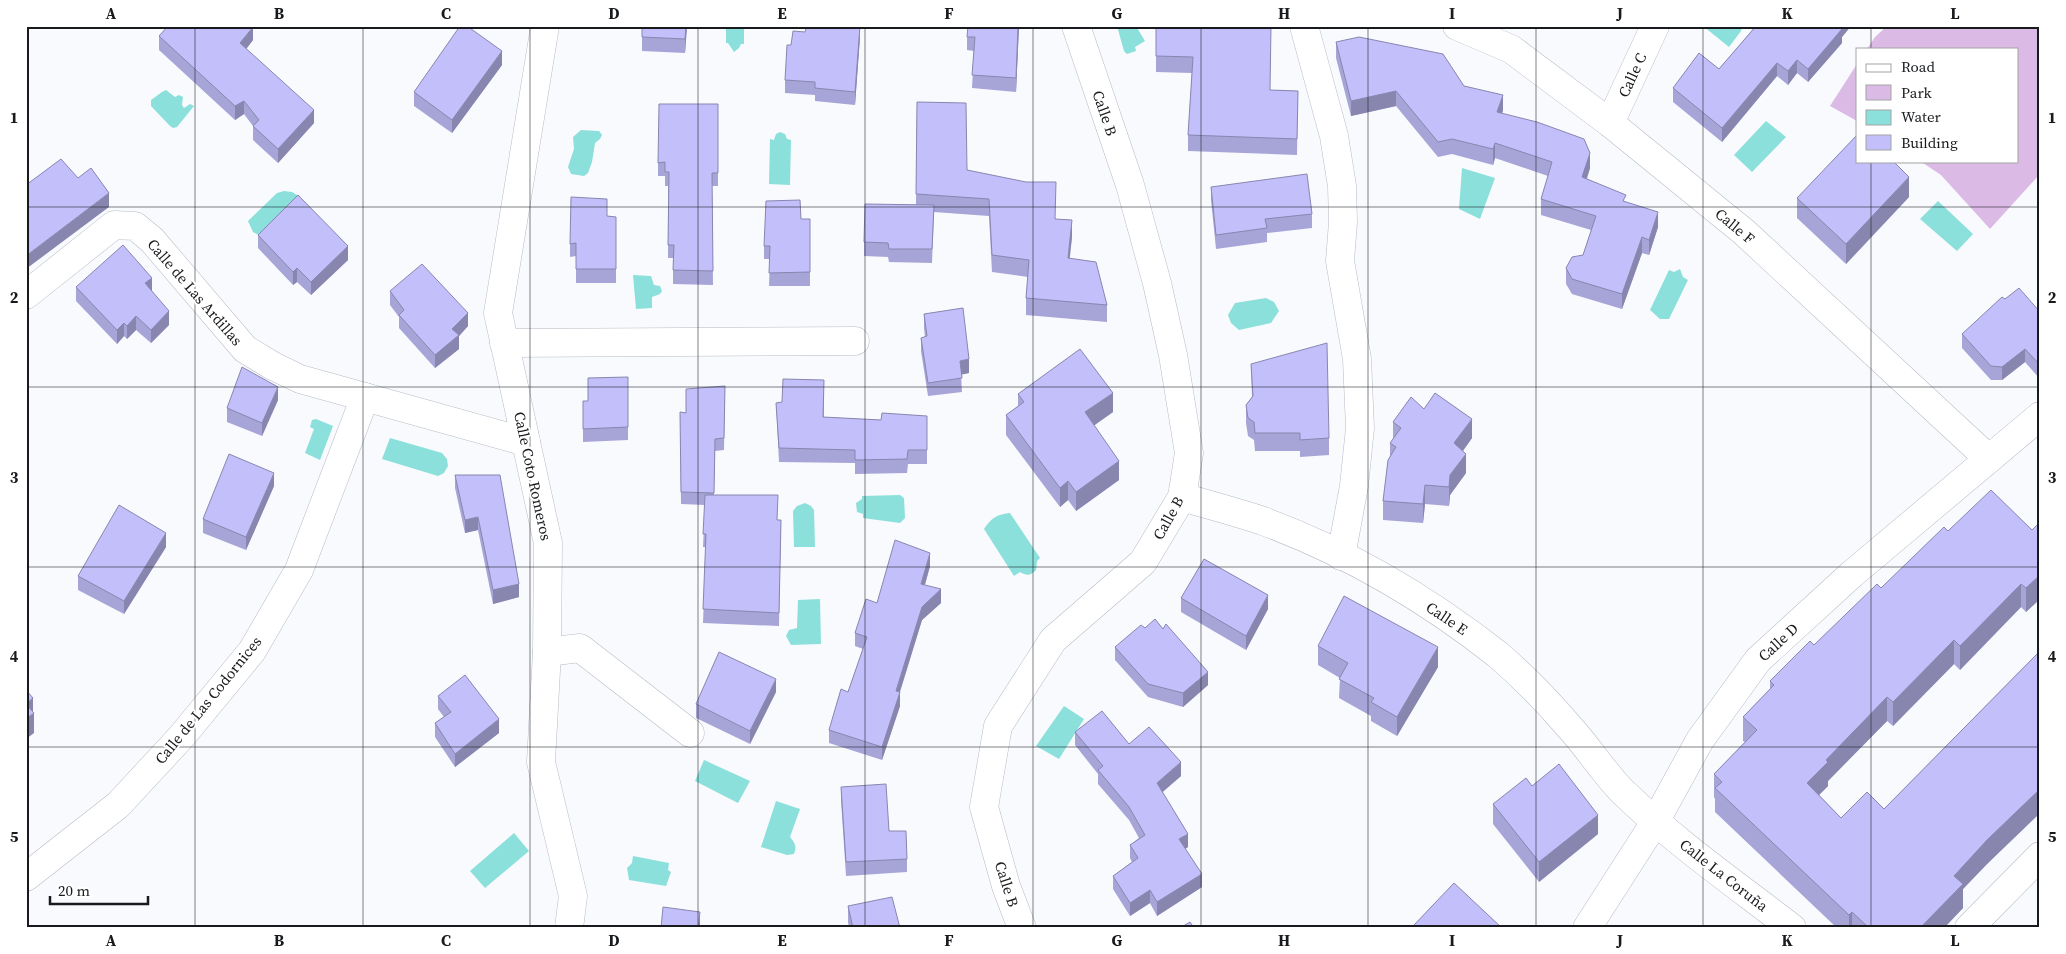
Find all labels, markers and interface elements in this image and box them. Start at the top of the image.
text: A [106,2,117,24]
text: B [274,2,285,24]
text: C [441,2,451,24]
text: D [608,2,620,24]
text: E [777,2,787,24]
text: F [944,2,954,24]
text: G [1112,2,1123,24]
text: H [1278,2,1290,24]
text: I [1449,2,1455,24]
text: J [1616,2,1623,24]
text: K [1781,2,1793,24]
text: L [1950,2,1960,24]
legend [1856,48,2018,162]
street label: Calle C [1613,49,1651,101]
text: Road [1901,56,1935,77]
text: Park [1901,82,1933,103]
street label: Calle B [1087,88,1123,138]
text: 1 [10,106,18,128]
text: Water [1901,106,1942,127]
text: 1 [2048,106,2056,128]
text: Building [1901,132,1958,153]
street label: Calle F [1711,203,1760,249]
street label: Calle de Las Ardillas [143,234,247,350]
text: 2 [10,286,19,308]
text: 2 [2048,286,2057,308]
street label: Calle Coto Romeros [509,410,557,542]
text: 3 [10,466,19,488]
text: 3 [2048,466,2057,488]
street label: Calle B [1148,493,1188,543]
street label: Calle E [1422,596,1472,640]
street label: Calle D [1753,618,1803,666]
street label: Calle de Las Codornices [150,632,266,768]
text: 4 [10,645,19,667]
text: 4 [2048,645,2057,667]
text: 5 [10,825,19,847]
text: 5 [2048,825,2057,847]
street label: Calle La Coruña [1675,834,1773,916]
street label: Calle B [990,859,1024,909]
scale bar [50,874,148,906]
text: 20 m [58,880,90,901]
text: A [106,929,117,951]
text: B [274,929,285,951]
text: C [441,929,451,951]
text: D [608,929,620,951]
text: E [777,929,787,951]
text: F [944,929,954,951]
text: G [1112,929,1123,951]
text: H [1278,929,1290,951]
text: I [1449,929,1455,951]
text: J [1616,929,1623,951]
text: K [1781,929,1793,951]
text: L [1950,929,1960,951]

